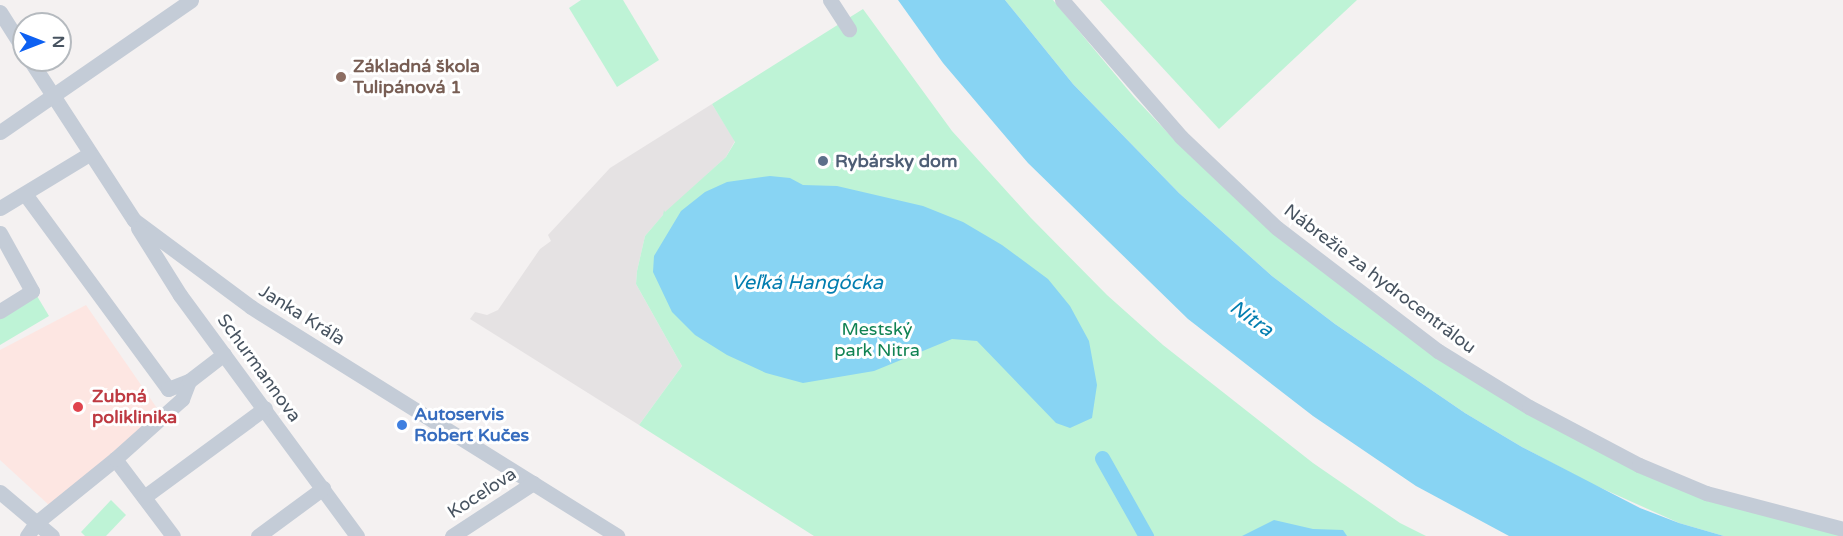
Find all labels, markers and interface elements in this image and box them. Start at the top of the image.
north arrow [12,12,72,72]
text: N [48,36,68,48]
place label: Základná škola Tulipánová 1 [353,56,480,98]
marker: Základná škola Tulipánová 1 [334,70,348,84]
place label: Rybársky dom [835,150,957,172]
marker: Rybársky dom [816,154,830,168]
street label: Nábrežie za hydrocentrálou [1280,200,1480,358]
water label: Veľká Hangócka [731,271,883,295]
street label: Janka Kráľa [255,280,349,350]
water label: Nitra [1225,296,1277,342]
street label: Schurmannova [213,310,305,426]
park label: Mestský park Nitra [834,319,920,362]
place label: Zubná poliklinika [92,386,177,428]
marker: Zubná poliklinika [69,398,87,416]
place label: Autoservis Robert Kučes [414,404,529,446]
marker: Autoservis Robert Kučes [395,418,409,432]
street label: Koceľova [444,463,520,523]

